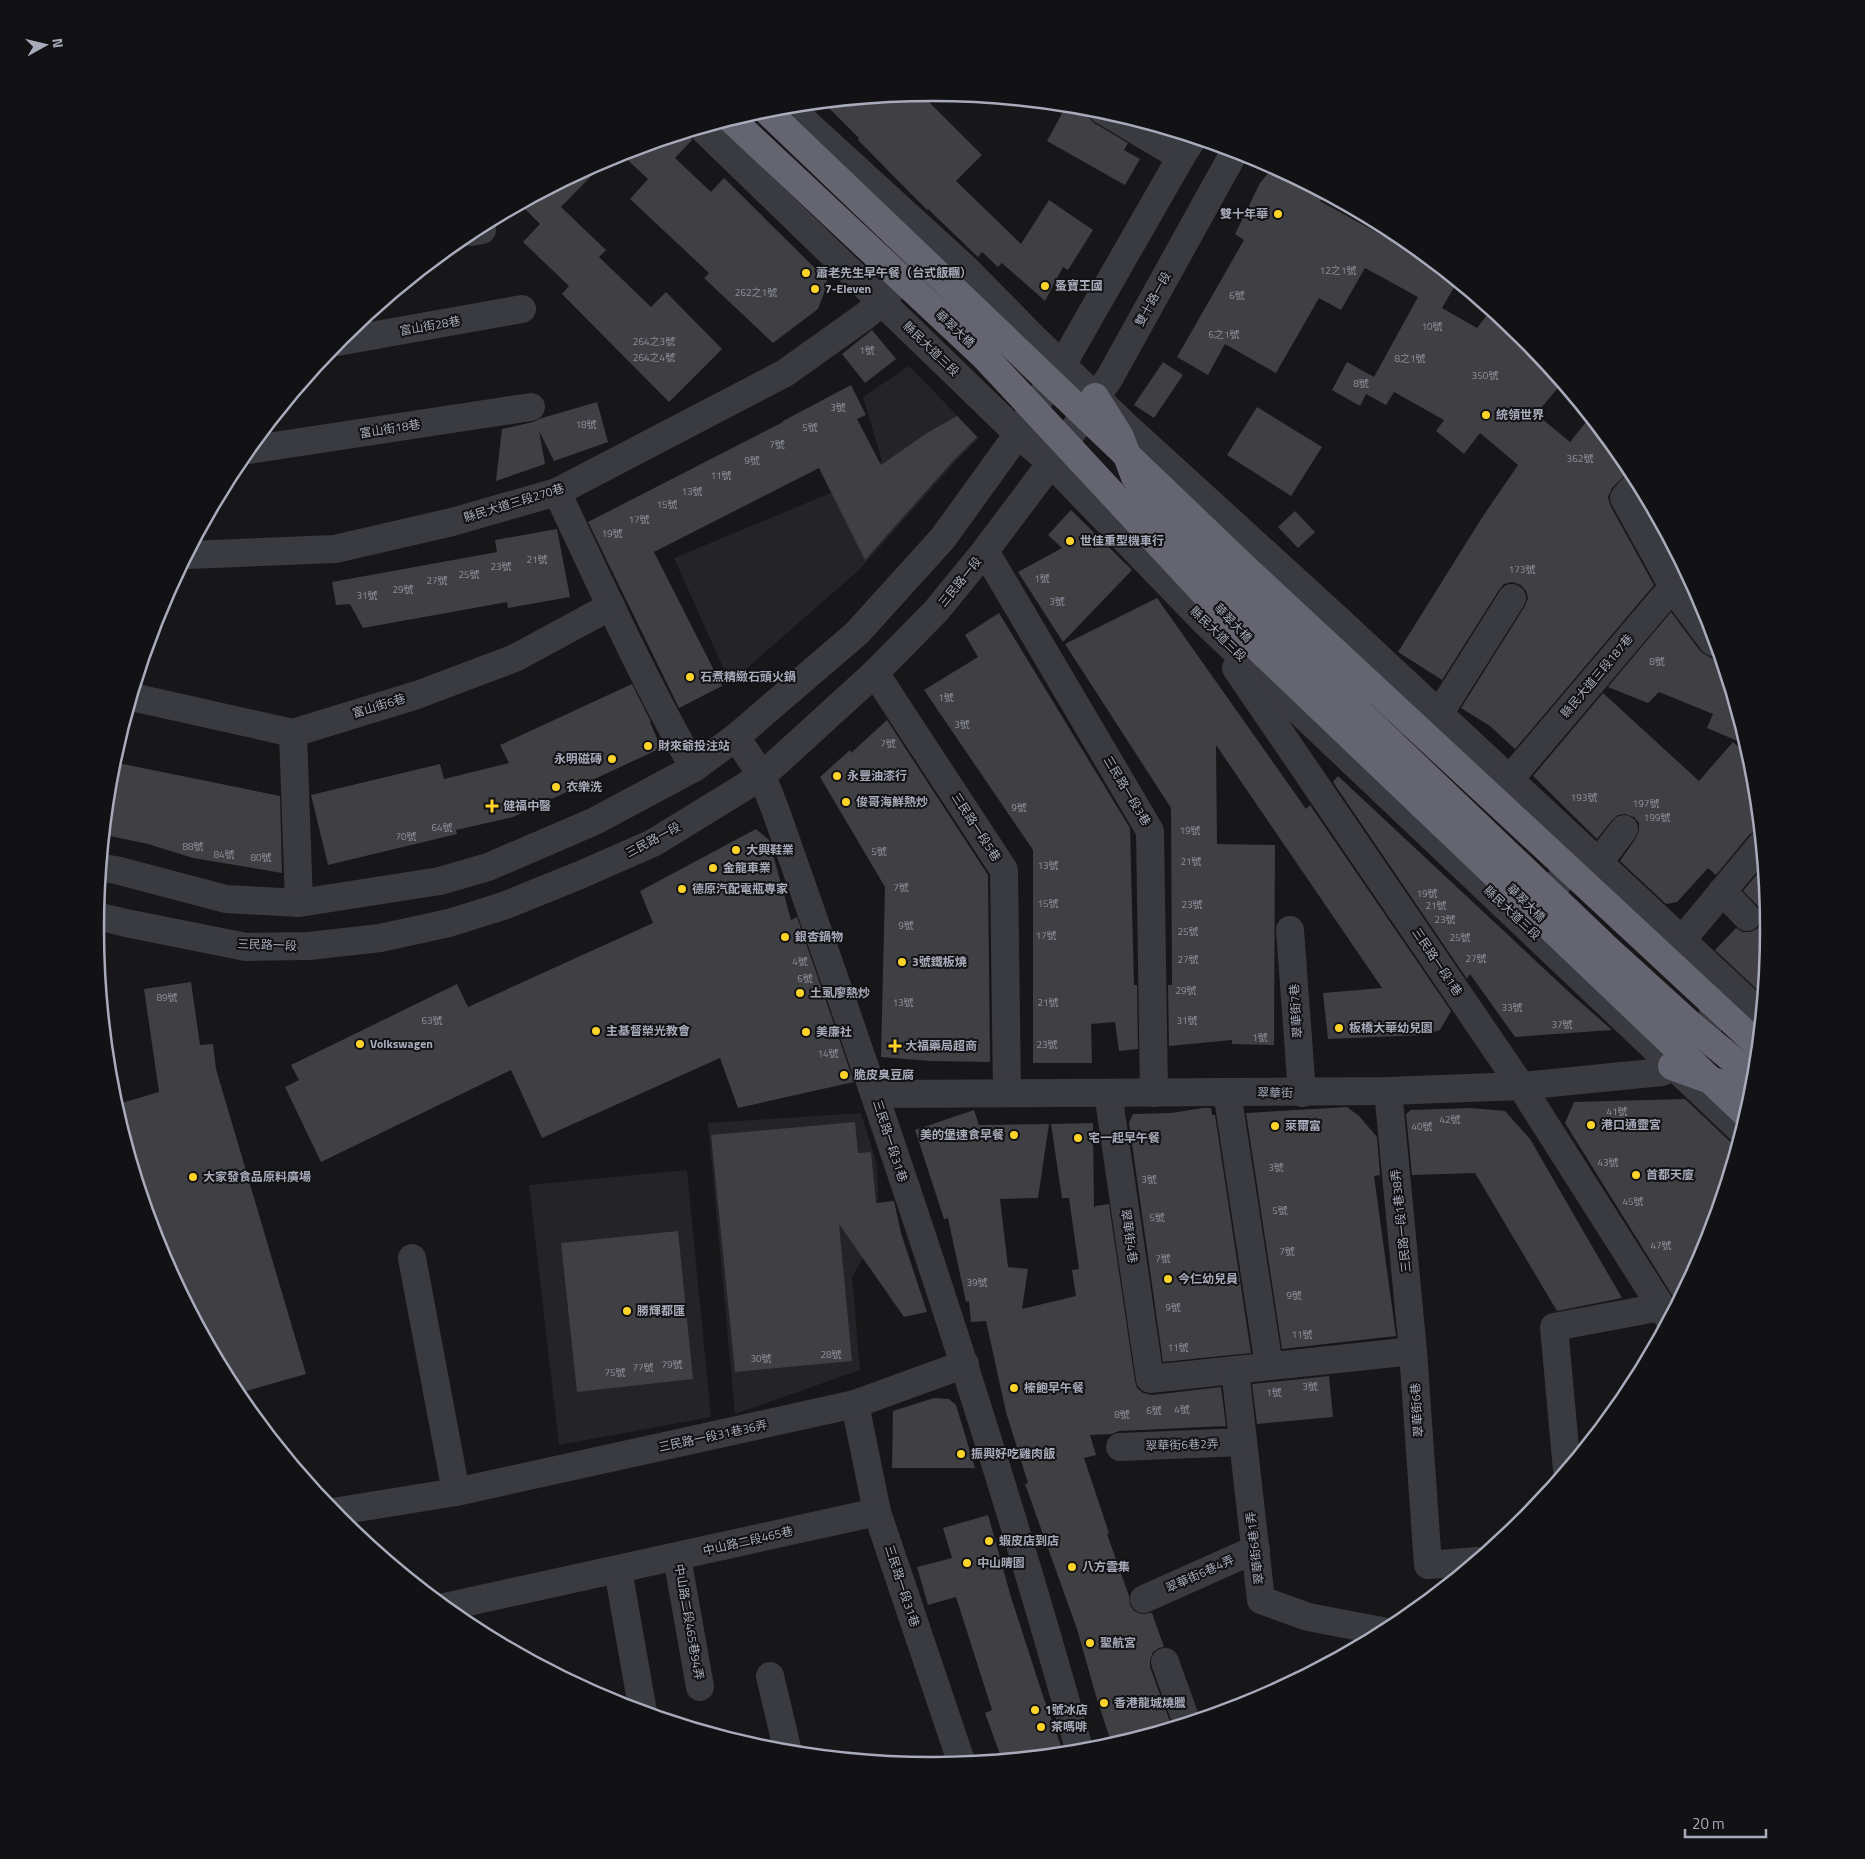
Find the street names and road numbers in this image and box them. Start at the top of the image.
street label: 雙十路一段 [1130,268,1175,330]
street label: 華翠大橋 [931,305,979,352]
street label: 富山街28巷 [398,311,462,340]
street label: 縣民大道三段 [899,317,964,380]
street label: 富山街18巷 [358,414,422,443]
street label: 縣民大道三段270巷 [461,478,566,527]
street label: 三民路一段 [933,552,986,611]
street label: 華翠大橋 [1210,599,1257,647]
street label: 縣民大道三段 [1186,602,1251,665]
street label: 縣民大道三段187巷 [1556,630,1637,722]
street label: 富山街6巷 [350,688,408,723]
street label: 三民路一段3巷 [1099,752,1156,829]
street label: 三民路一段5巷 [947,789,1006,865]
street label: 三民路一段 [622,817,684,862]
street label: 華翠大橋 [1502,879,1550,926]
street label: 縣民大道三段 [1480,881,1545,944]
street label: 三民路一段1巷 [1408,924,1467,1000]
street label: 三民路一段 [237,934,297,955]
street label: 翠華街7巷 [1284,983,1307,1039]
street label: 翠華街 [1257,1083,1293,1102]
street label: 三民路一段31巷 [868,1097,913,1184]
street label: 三民路一段1巷38弄 [1386,1168,1415,1274]
street label: 翠華街4巷 [1116,1208,1143,1264]
street label: 翠華街6巷 [1405,1382,1428,1438]
street label: 三民路一段31巷36弄 [657,1415,769,1456]
street label: 翠華街6巷2弄 [1145,1434,1219,1455]
street label: 翠華街6巷1弄 [1241,1510,1268,1586]
street label: 中山路二段465巷 [701,1521,795,1560]
street label: 三民路一段31巷 [880,1542,925,1629]
street label: 翠華街6巷4弄 [1162,1550,1237,1597]
street label: 中山路二段465巷94弄 [670,1562,709,1681]

